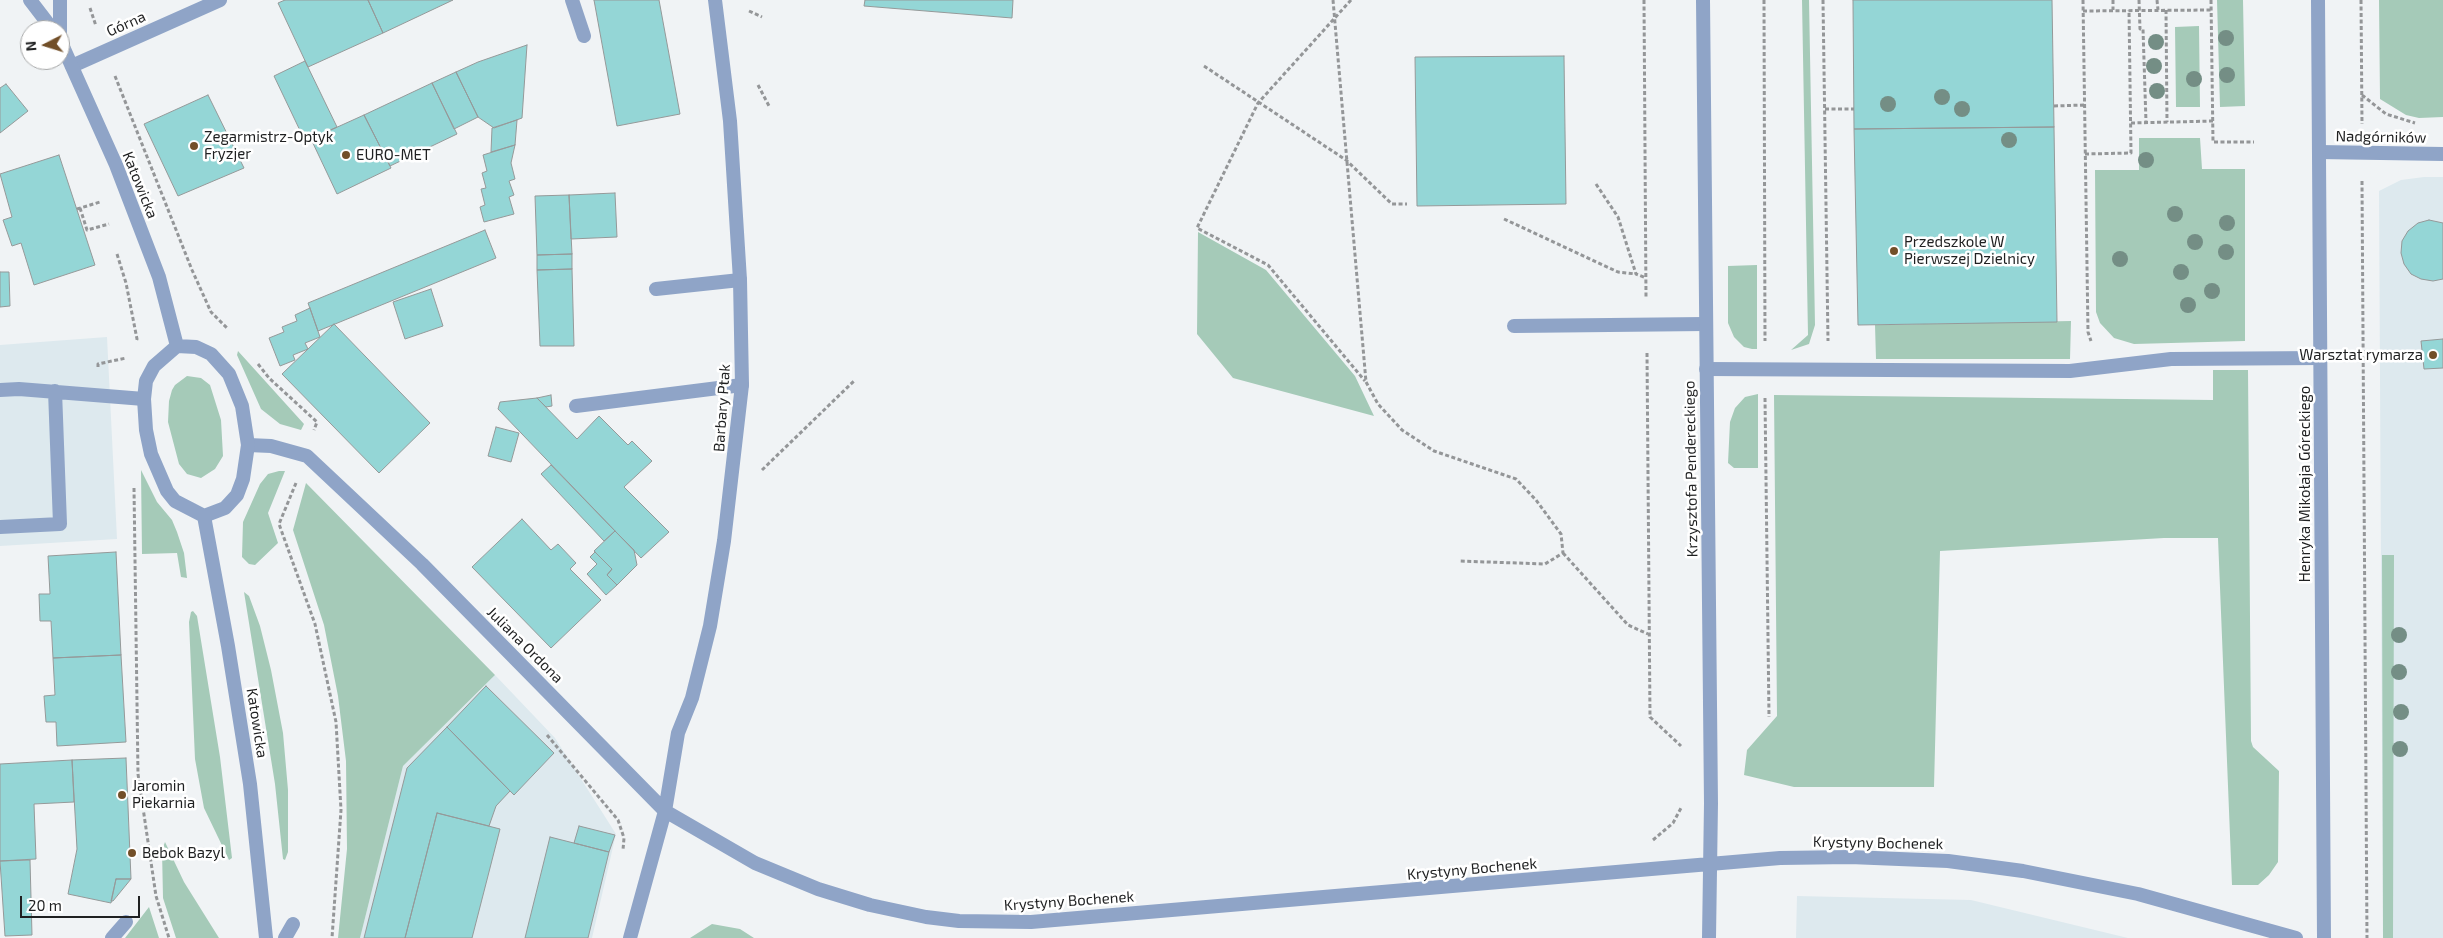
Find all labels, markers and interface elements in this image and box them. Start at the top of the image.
street label: Górna [104,7,148,41]
north arrow [20,20,70,70]
text: N [22,40,39,52]
street label: Nadgórników [2335,127,2427,147]
place label: Zegarmistrz-Optyk Fryzjer [204,128,333,163]
marker: Zegarmistrz-Optyk Fryzjer [188,140,200,152]
place label: EURO-MET [356,146,431,164]
street label: Katowicka [118,149,162,221]
marker: EURO-MET [340,149,352,161]
place label: Przedszkole W Pierwszej Dzielnicy [1904,233,2035,268]
marker: Przedszkole W Pierwszej Dzielnicy [1888,245,1900,257]
place label: Warsztat rymarza [2299,346,2423,364]
marker: Warsztat rymarza [2427,349,2439,361]
street label: Barbary Ptak [710,363,734,453]
street label: Krzysztofa Pendereckiego [1680,380,1702,558]
street label: Henryka Mikołaja Góreckiego [2296,386,2314,582]
street label: Juliana Ordona [483,603,567,687]
street label: Katowicka [243,687,271,759]
place label: Jaromin Piekarnia [132,777,195,812]
marker: Jaromin Piekarnia [116,789,128,801]
street label: Krystyny Bochenek [1813,833,1943,853]
place label: Bebok Bazyl [142,844,225,862]
marker: Bebok Bazyl [126,847,138,859]
street label: Krystyny Bochenek [1406,854,1538,884]
scale bar [22,886,142,918]
street label: Krystyny Bochenek [1003,887,1135,915]
text: 20 m [28,896,62,914]

